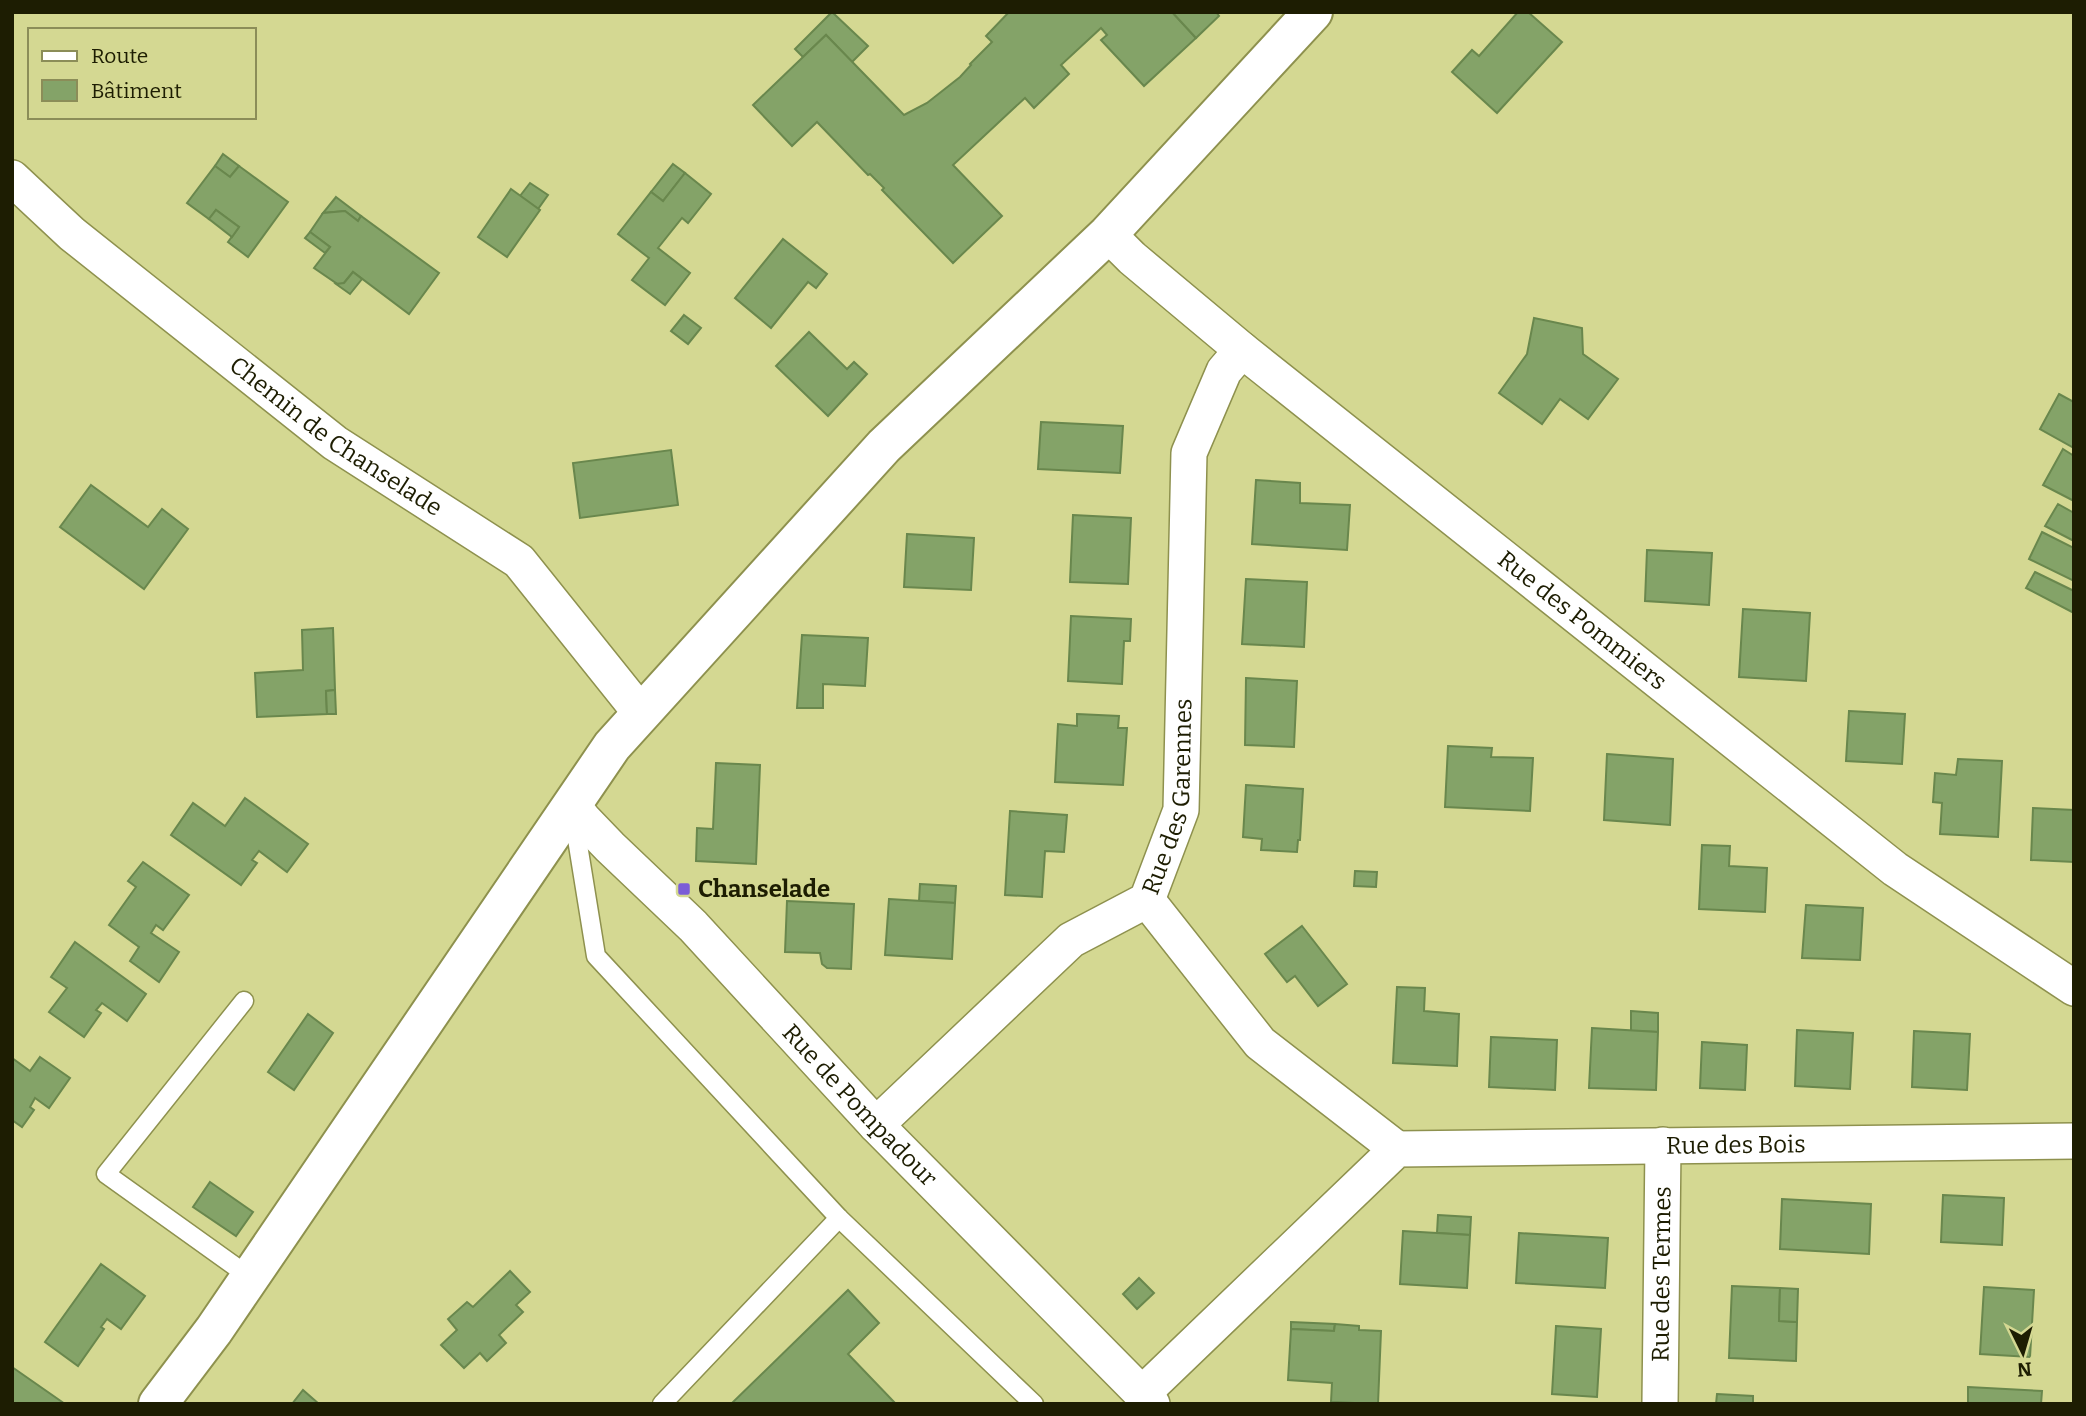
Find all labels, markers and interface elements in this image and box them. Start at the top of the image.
legend [28,28,256,119]
text: Route [91,43,148,69]
text: Bâtiment [91,78,182,104]
street label: Chemin de Chanselade [224,351,447,522]
street label: Rue des Pommiers [1492,545,1672,696]
street label: Rue des Garennes [1136,698,1197,898]
place label: Chanselade [698,875,830,903]
marker: Chanselade [676,881,692,897]
street label: Rue de Pompadour [777,1019,943,1192]
street label: Rue des Bois [1666,1130,1806,1160]
street label: Rue des Termes [1646,1186,1677,1362]
north arrow [1988,1318,2058,1388]
text: N [2016,1357,2033,1382]

